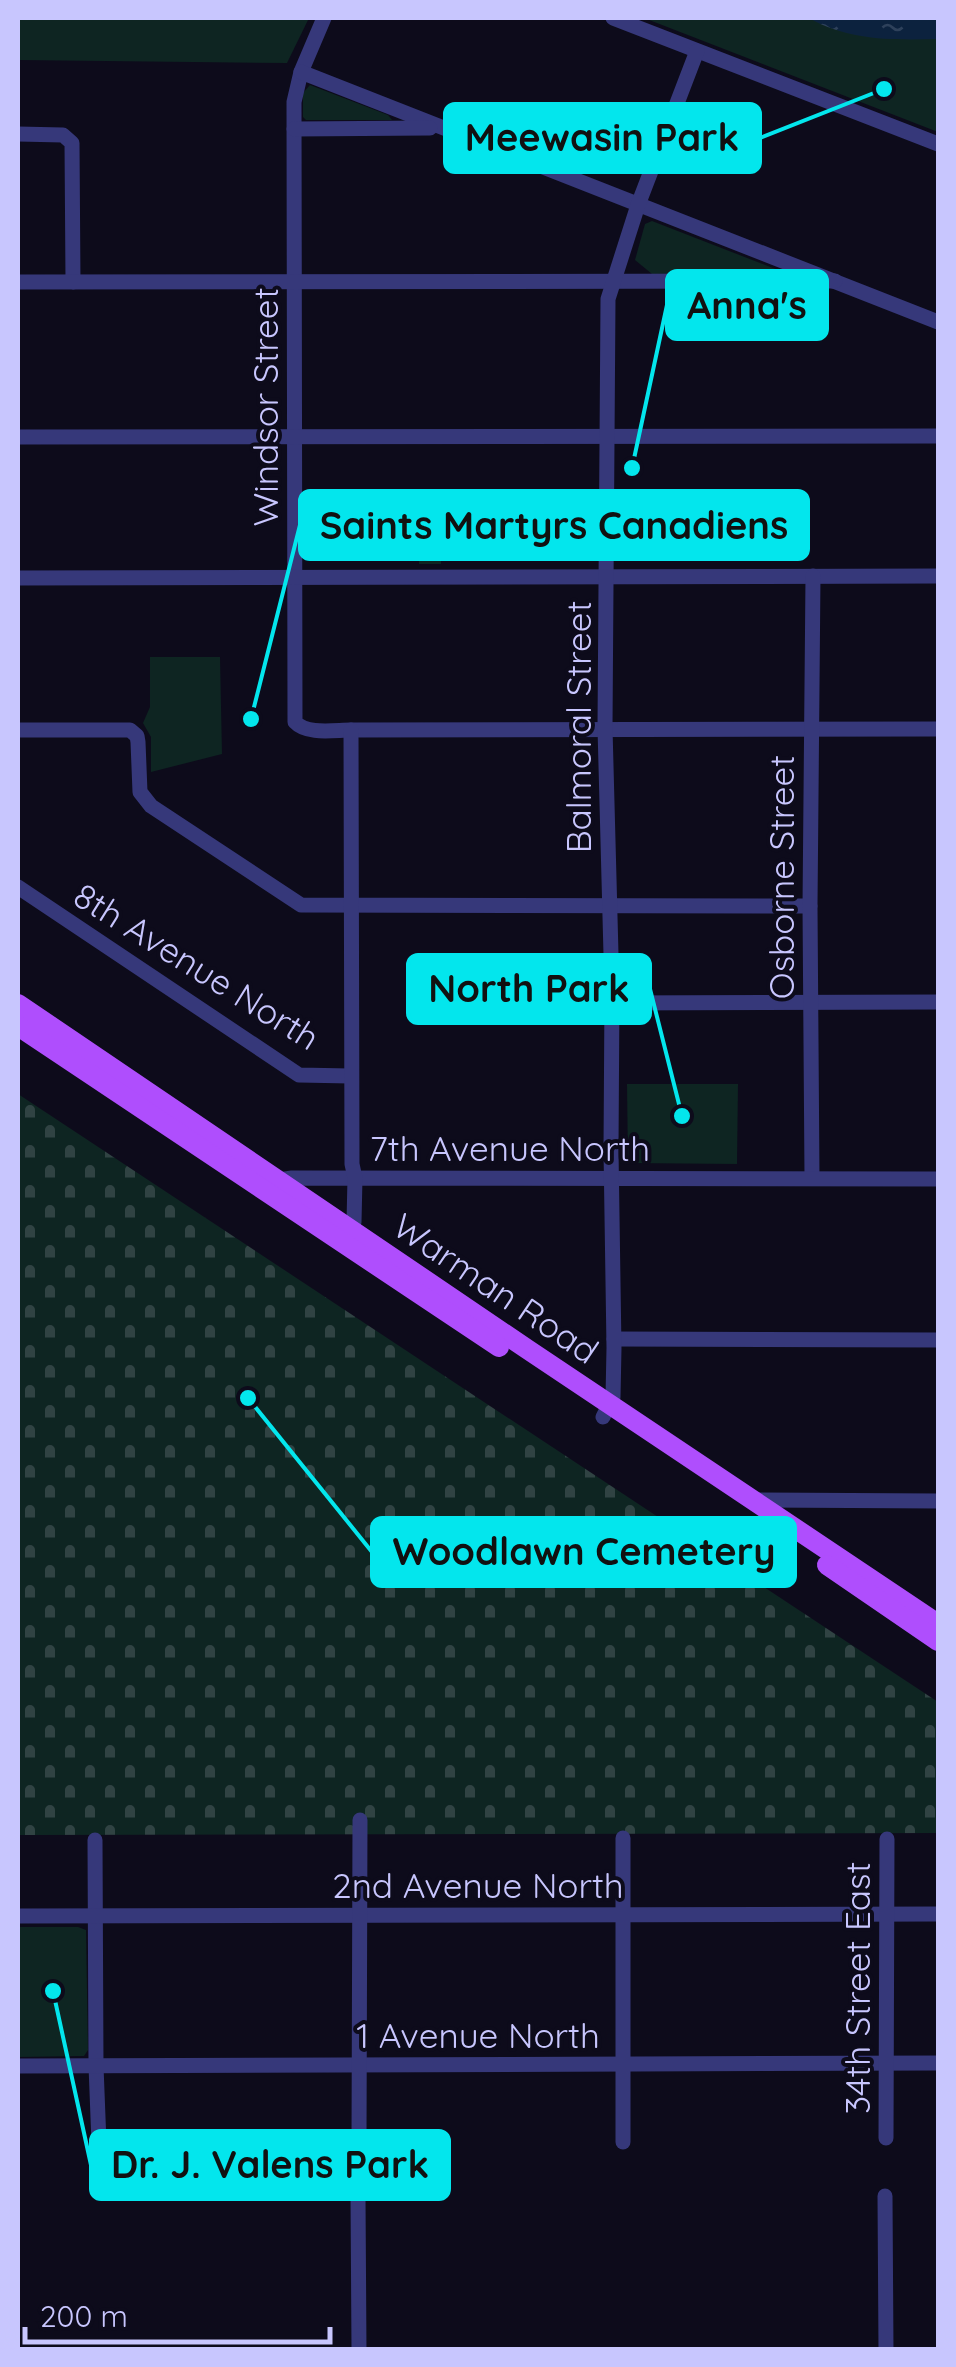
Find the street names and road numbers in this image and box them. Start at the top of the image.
street label: Windsor Street [243,288,287,526]
street label: Balmoral Street [556,601,600,853]
street label: Osborne Street [759,755,803,999]
street label: 8th Avenue North [66,873,328,1059]
street label: 7th Avenue North [370,1126,650,1170]
street label: Warman Road [385,1203,607,1373]
street label: 34th Street East [835,1862,879,2114]
street label: 2nd Avenue North [332,1863,624,1907]
street label: 1 Avenue North [356,2013,600,2057]

